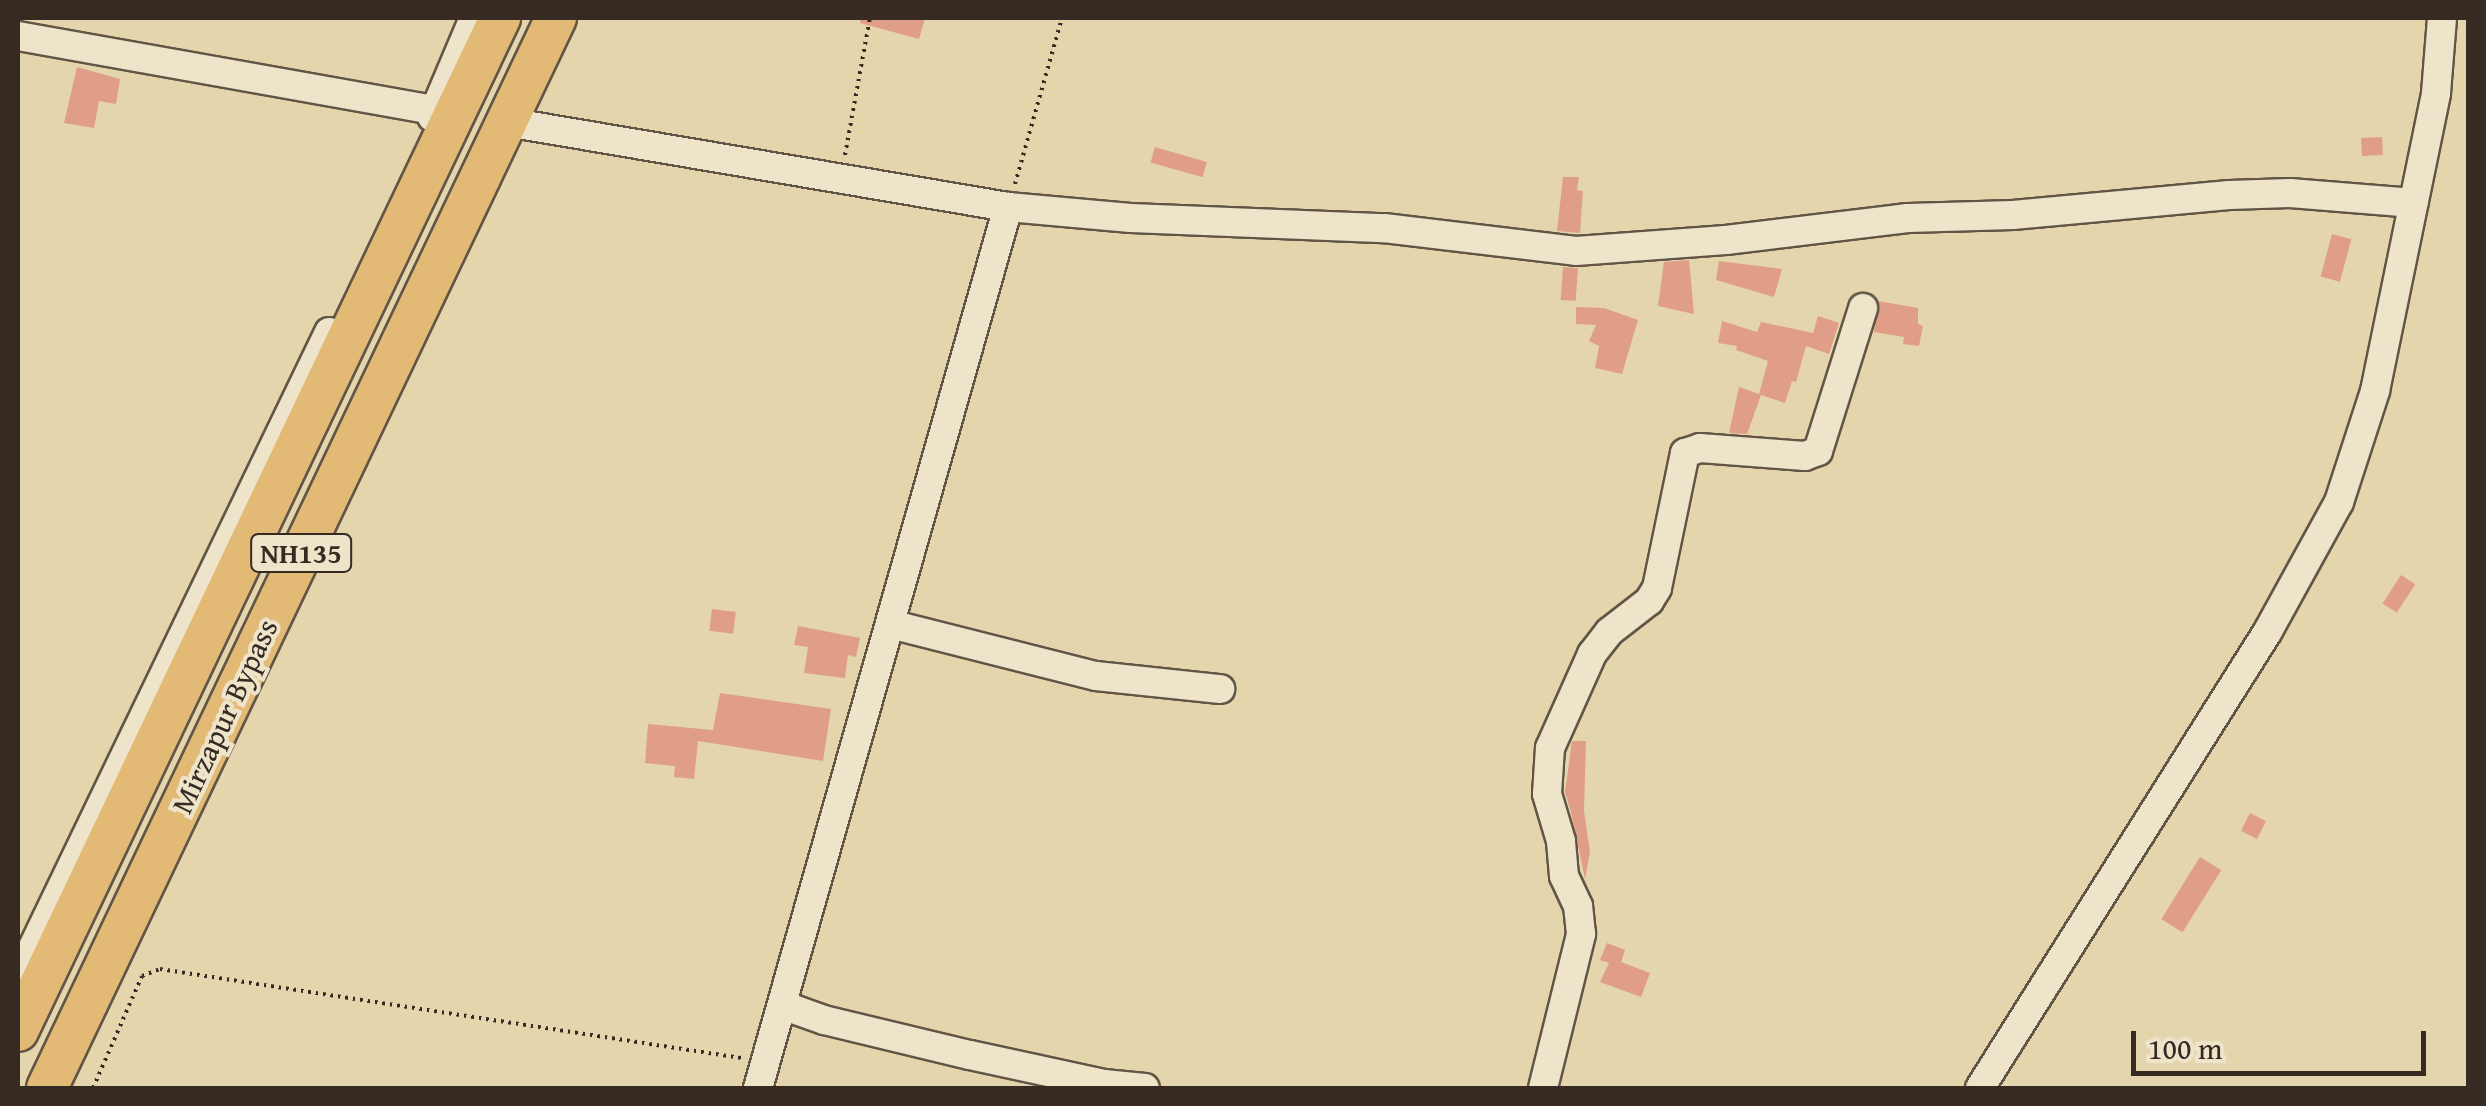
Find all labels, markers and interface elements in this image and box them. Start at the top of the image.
road number: NH135 [248,530,354,576]
street label: Mirzapur Bypass [163,613,285,819]
scale bar [2136,1011,2431,1073]
text: 100 m [2148,1026,2222,1070]

